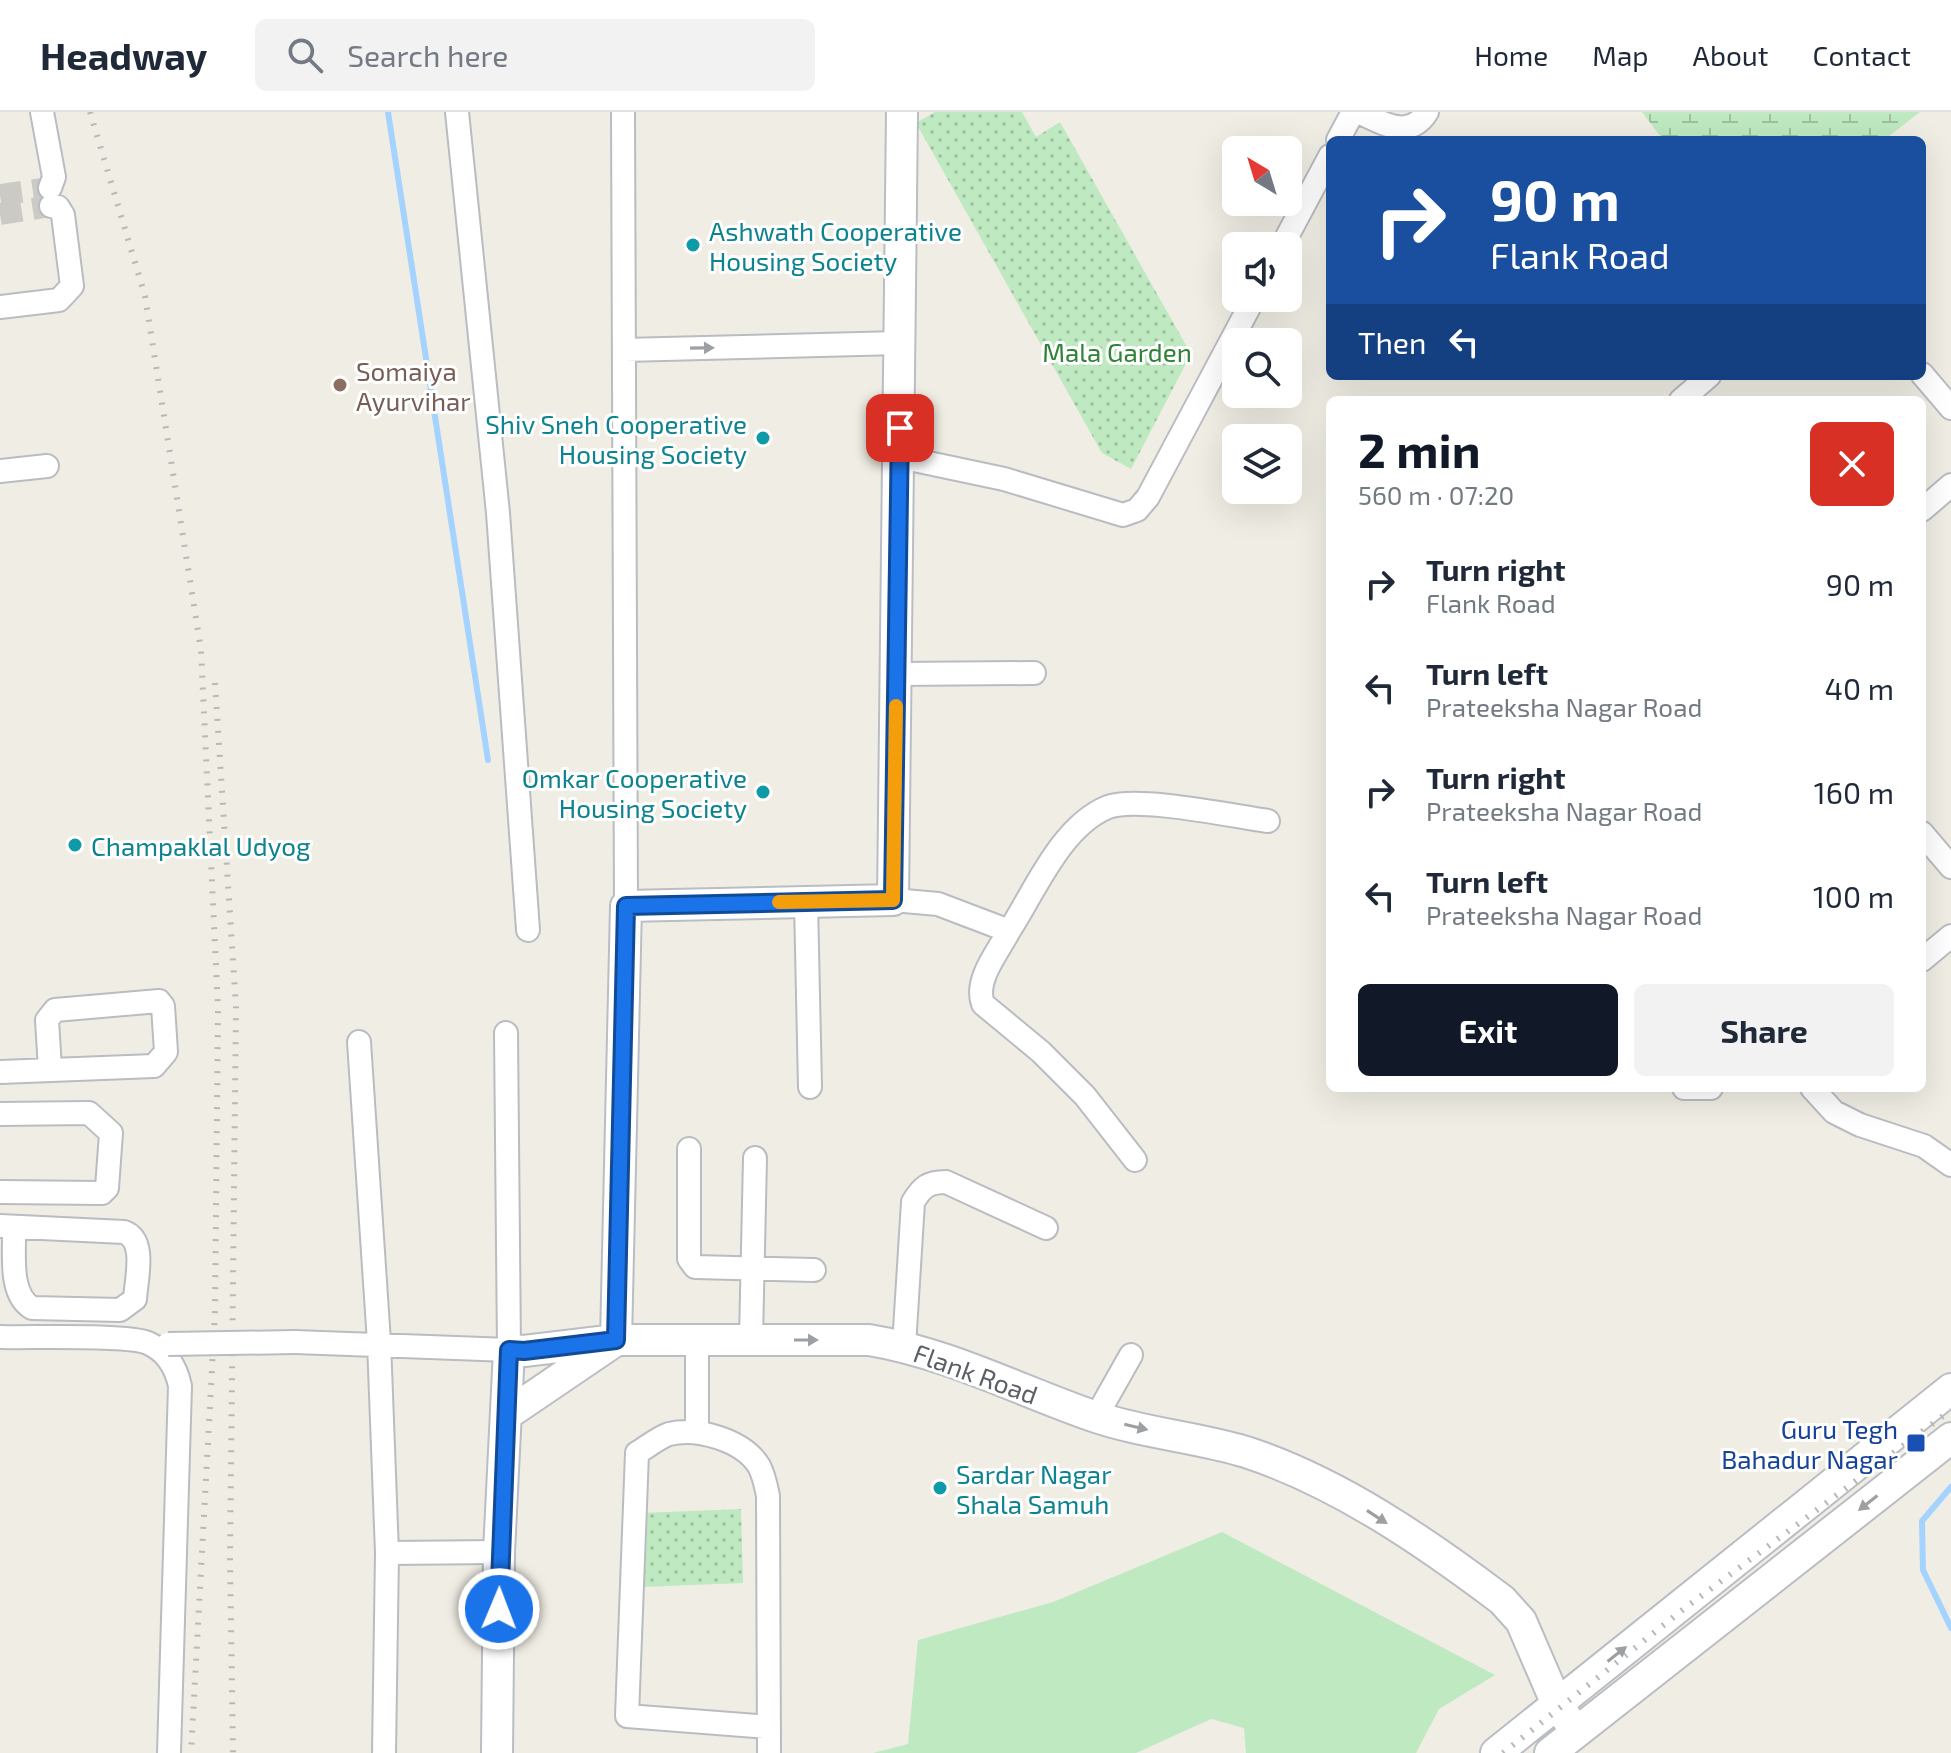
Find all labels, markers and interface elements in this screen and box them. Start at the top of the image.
search box [255,19,815,91]
text: Headway [40,32,207,78]
icon: search [283,33,327,77]
text: Search here [347,37,508,73]
text: Home [1474,38,1548,72]
text: Map [1592,38,1649,72]
text: About [1693,38,1768,72]
text: Contact [1812,38,1911,72]
north arrow [1222,136,1302,216]
map controls [1222,136,1302,504]
text: 90 m [1490,165,1620,232]
icon: right [1358,168,1462,272]
place label: Ashwath Cooperative Housing Society [709,215,962,276]
button: sound [1222,232,1302,312]
text: Flank Road [1490,233,1670,276]
marker: Ashwath Cooperative Housing Society [684,236,702,254]
icon: left [1442,320,1486,364]
text: Then [1358,324,1426,360]
button: search [1222,328,1302,408]
park label: Mala Garden [1042,336,1192,367]
one-way arrow [690,342,715,354]
place label: Somaiya Ayurvihar [356,355,471,416]
marker: Somaiya Ayurvihar [331,376,349,394]
pin [866,394,934,462]
icon: arrive [878,406,922,450]
place label: Shiv Sneh Cooperative Housing Society [485,408,747,469]
text: 2 min [1358,420,1481,478]
button: close [1810,422,1894,506]
button: layers [1222,424,1302,504]
marker: Shiv Sneh Cooperative Housing Society [754,429,772,447]
text: 560 m · 07:20 [1358,479,1514,510]
text: Turn right [1426,551,1566,587]
icon: right [1358,562,1402,606]
text: 90 m [1826,566,1894,602]
text: Flank Road [1426,587,1556,618]
text: Turn left [1426,655,1548,691]
icon: left [1358,666,1402,710]
text: 40 m [1824,670,1894,706]
text: Prateeksha Nagar Road [1426,691,1702,722]
text: Turn right [1426,759,1566,795]
place label: Omkar Cooperative Housing Society [522,762,747,823]
icon: right [1358,770,1402,814]
text: 160 m [1814,774,1894,810]
marker: Omkar Cooperative Housing Society [754,783,772,801]
text: Prateeksha Nagar Road [1426,795,1702,826]
place label: Champaklal Udyog [91,830,311,861]
marker: Champaklal Udyog [66,836,84,854]
text: Turn left [1426,863,1548,899]
icon: left [1358,874,1402,918]
text: 100 m [1813,878,1894,914]
text: Prateeksha Nagar Road [1426,899,1702,930]
button: Exit [1358,984,1618,1076]
button: Share [1634,984,1894,1076]
one-way arrow [794,1334,819,1346]
street label: Flank Road [910,1336,1042,1410]
place label: Guru Tegh Bahadur Nagar [1721,1413,1898,1474]
one-way arrow [1123,1421,1148,1434]
marker: Guru Tegh Bahadur Nagar [1905,1432,1927,1454]
place label: Sardar Nagar Shala Samuh [956,1458,1112,1519]
marker: Sardar Nagar Shala Samuh [931,1479,949,1497]
one-way arrow [1858,1494,1878,1511]
one-way arrow [1367,1509,1388,1524]
position arrow [457,1567,541,1651]
one-way arrow [1607,1646,1627,1662]

